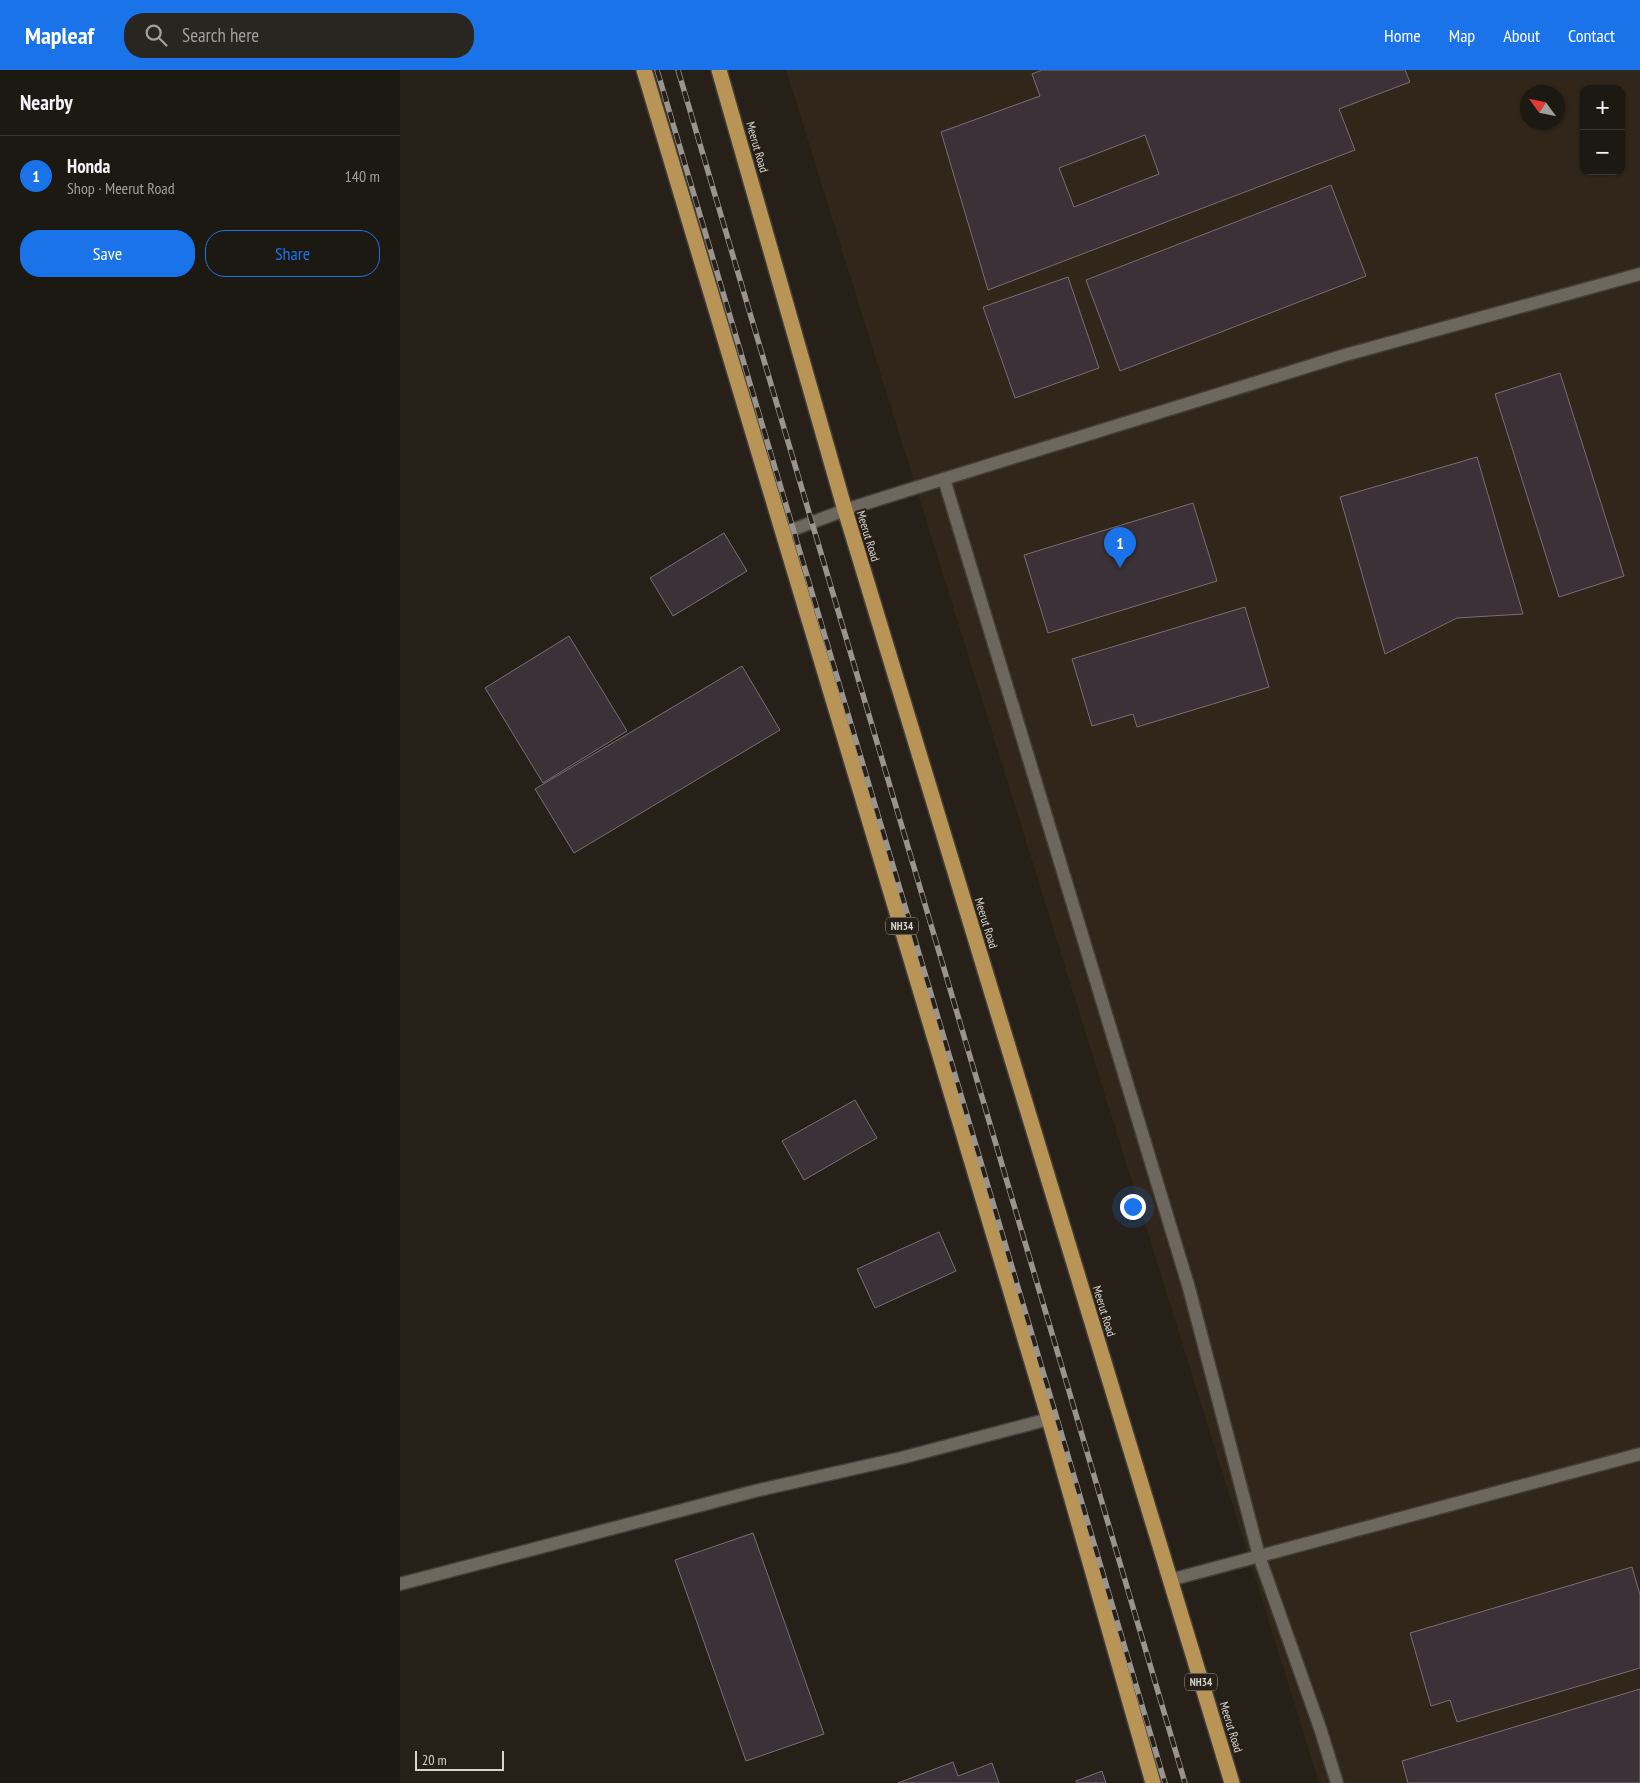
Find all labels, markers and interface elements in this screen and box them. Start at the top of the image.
search box [124,13,474,58]
text: Mapleaf [25,20,94,51]
icon: search [142,21,170,49]
text: Search here [182,23,259,47]
text: Home [1384,24,1421,47]
text: Map [1449,24,1475,47]
text: About [1503,24,1540,47]
text: Contact [1568,24,1615,47]
north arrow [1520,85,1565,130]
map controls [1580,85,1625,175]
button: + [1580,85,1625,130]
text: Nearby [20,89,73,116]
street label: Meerut Road [743,120,772,174]
button: − [1580,130,1625,175]
text: Honda [67,154,110,178]
text: 1 [32,166,40,186]
text: 140 m [345,166,380,186]
text: Shop · Meerut Road [67,178,175,198]
button: Save [20,230,195,277]
button: Share [205,230,380,277]
street label: Meerut Road [854,509,883,563]
pin: 1 [1104,527,1136,568]
street label: Meerut Road [972,896,1001,950]
road number: NH34 [886,918,918,934]
your location [1120,1194,1146,1220]
street label: Meerut Road [1090,1284,1119,1338]
road number: NH34 [1185,1674,1217,1690]
street label: Meerut Road [1217,1700,1246,1754]
scale bar [415,1748,504,1771]
text: 20 m [422,1751,447,1769]

